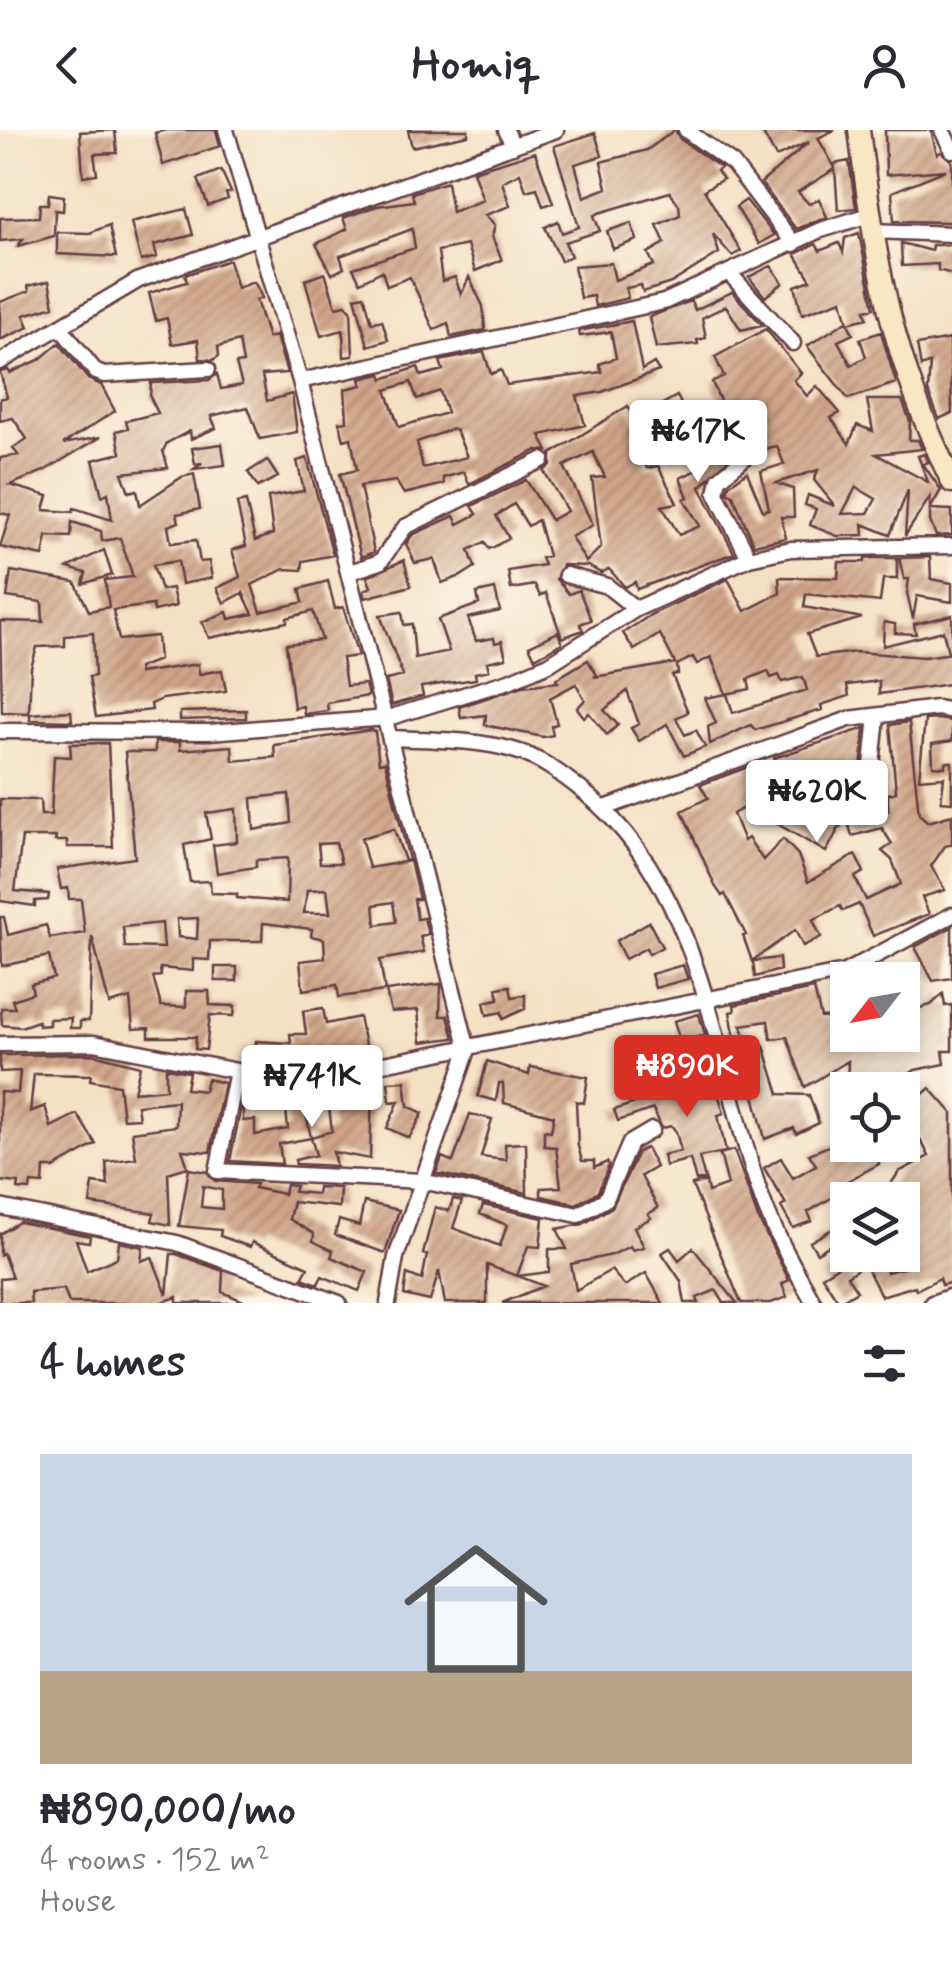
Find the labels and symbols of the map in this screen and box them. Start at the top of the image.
pin: ₦617K [628,400,768,485]
pin: ₦620K [747,760,887,845]
north arrow [830,962,920,1052]
pin: ₦890K [617,1035,757,1120]
pin: ₦741K [242,1045,382,1130]

